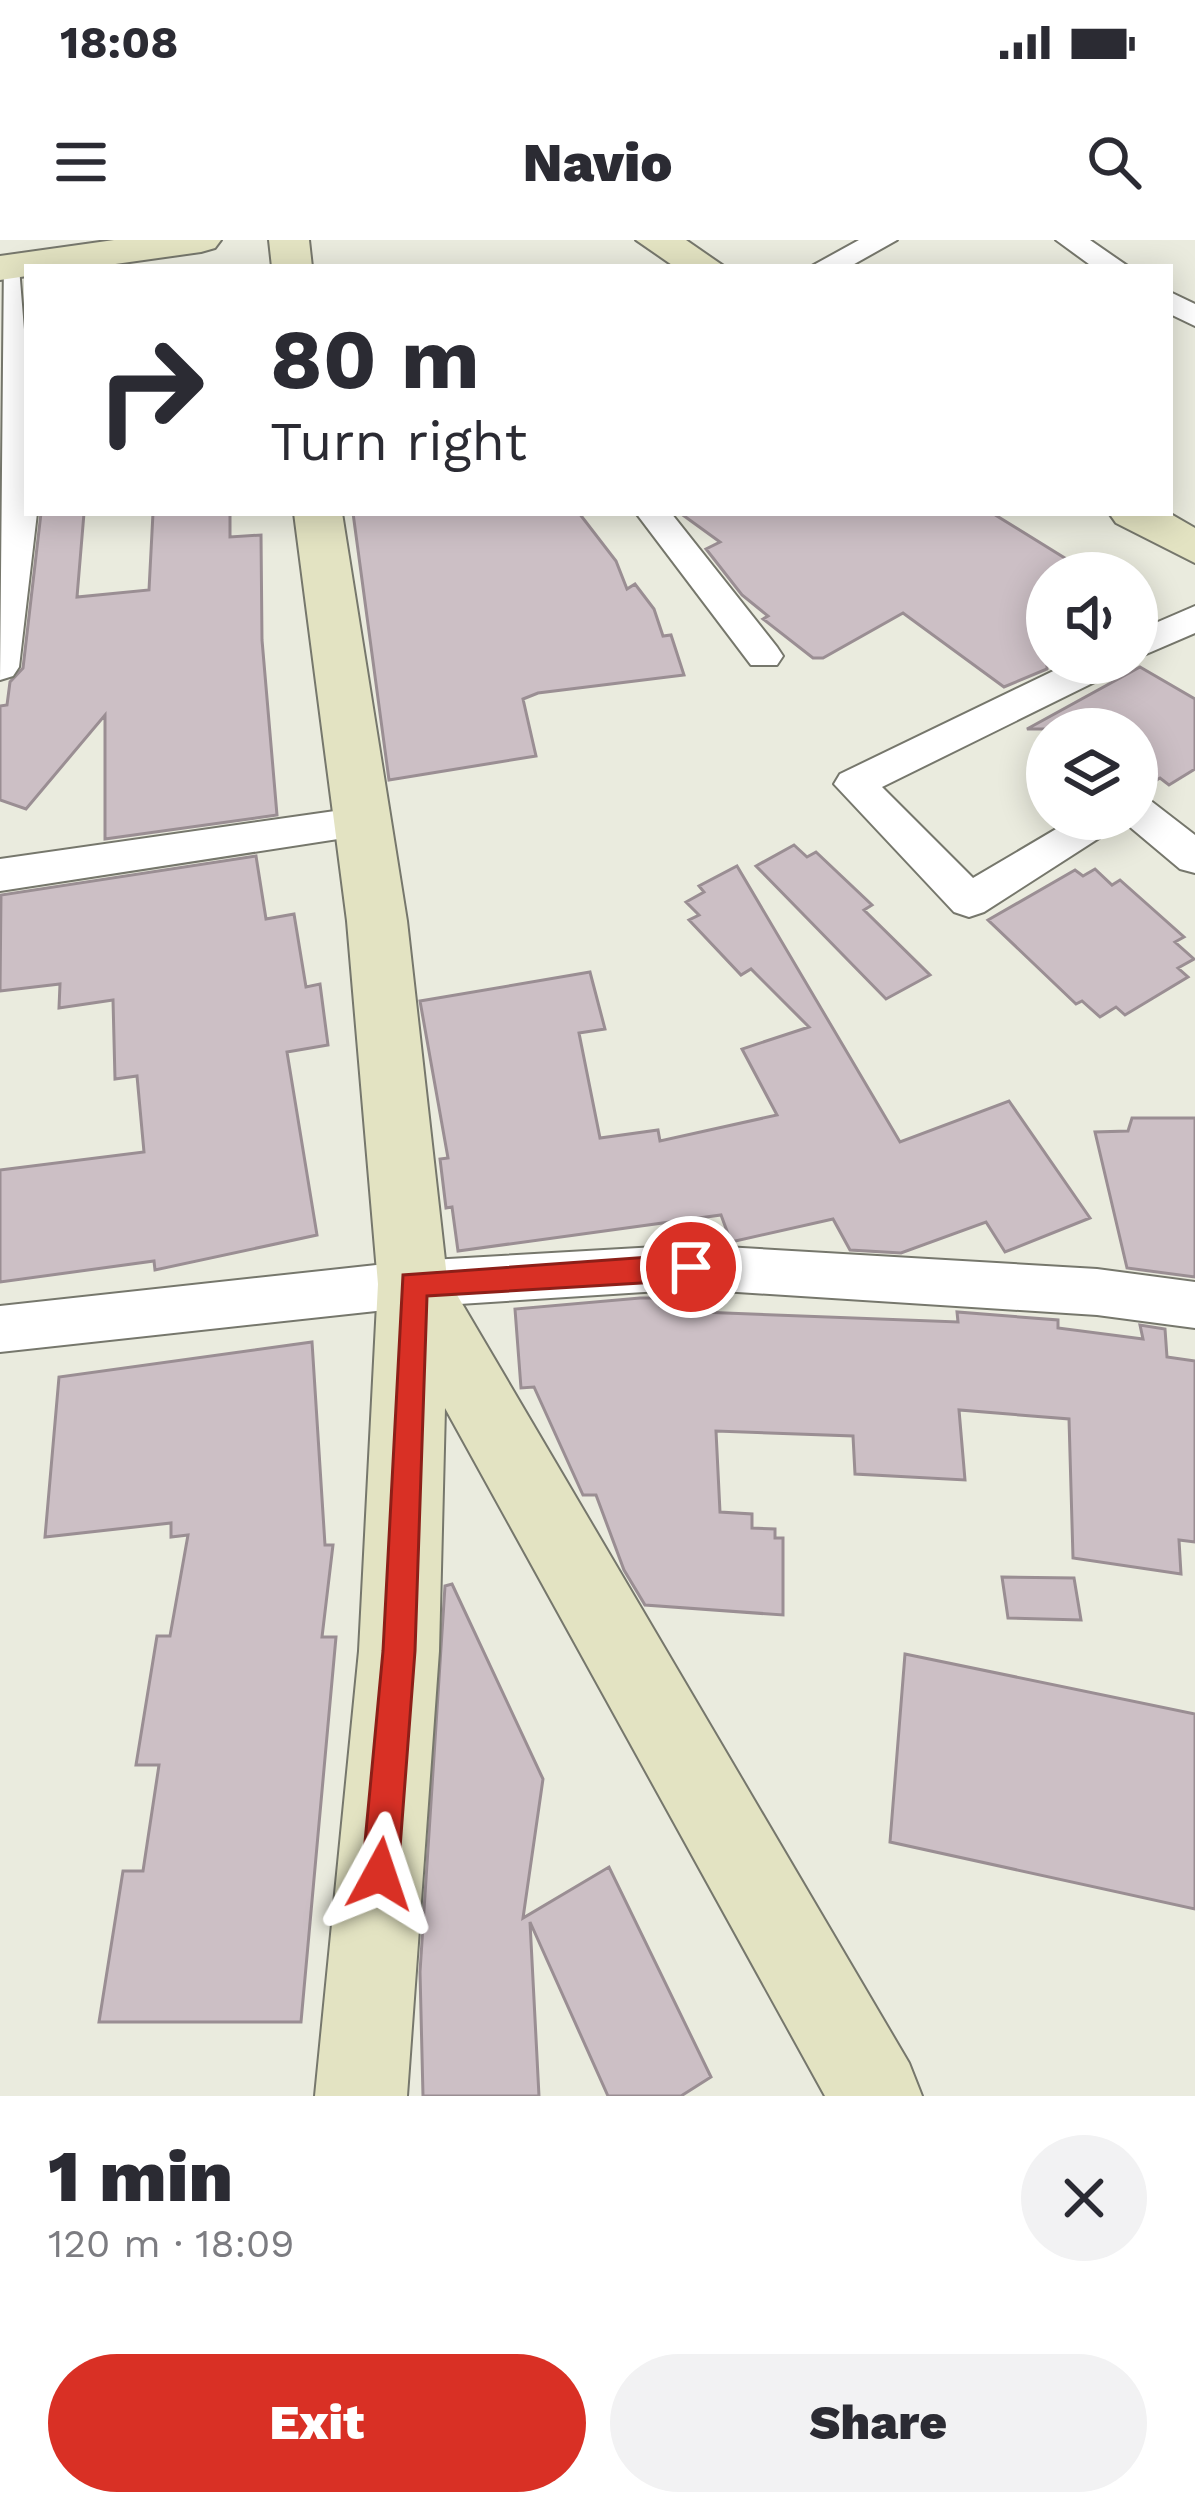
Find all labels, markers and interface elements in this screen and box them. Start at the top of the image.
text: 18:08 [60,16,178,69]
icon: menu [48,129,114,195]
icon: search [1081,129,1147,195]
text: Navio [523,131,672,194]
text: 80 m [270,310,480,408]
icon: right [72,312,228,468]
text: Turn right [270,410,527,473]
map controls [1026,552,1158,840]
button: sound [1026,552,1158,684]
button: layers [1026,708,1158,840]
pin [640,1216,742,1318]
icon: arrive [658,1234,724,1300]
position arrow [317,1811,443,1937]
text: 1 min [48,2134,233,2218]
button: close [1021,2135,1147,2261]
text: 120 m · 18:09 [48,2221,294,2266]
button: Exit [48,2354,586,2492]
button: Share [610,2354,1147,2492]

